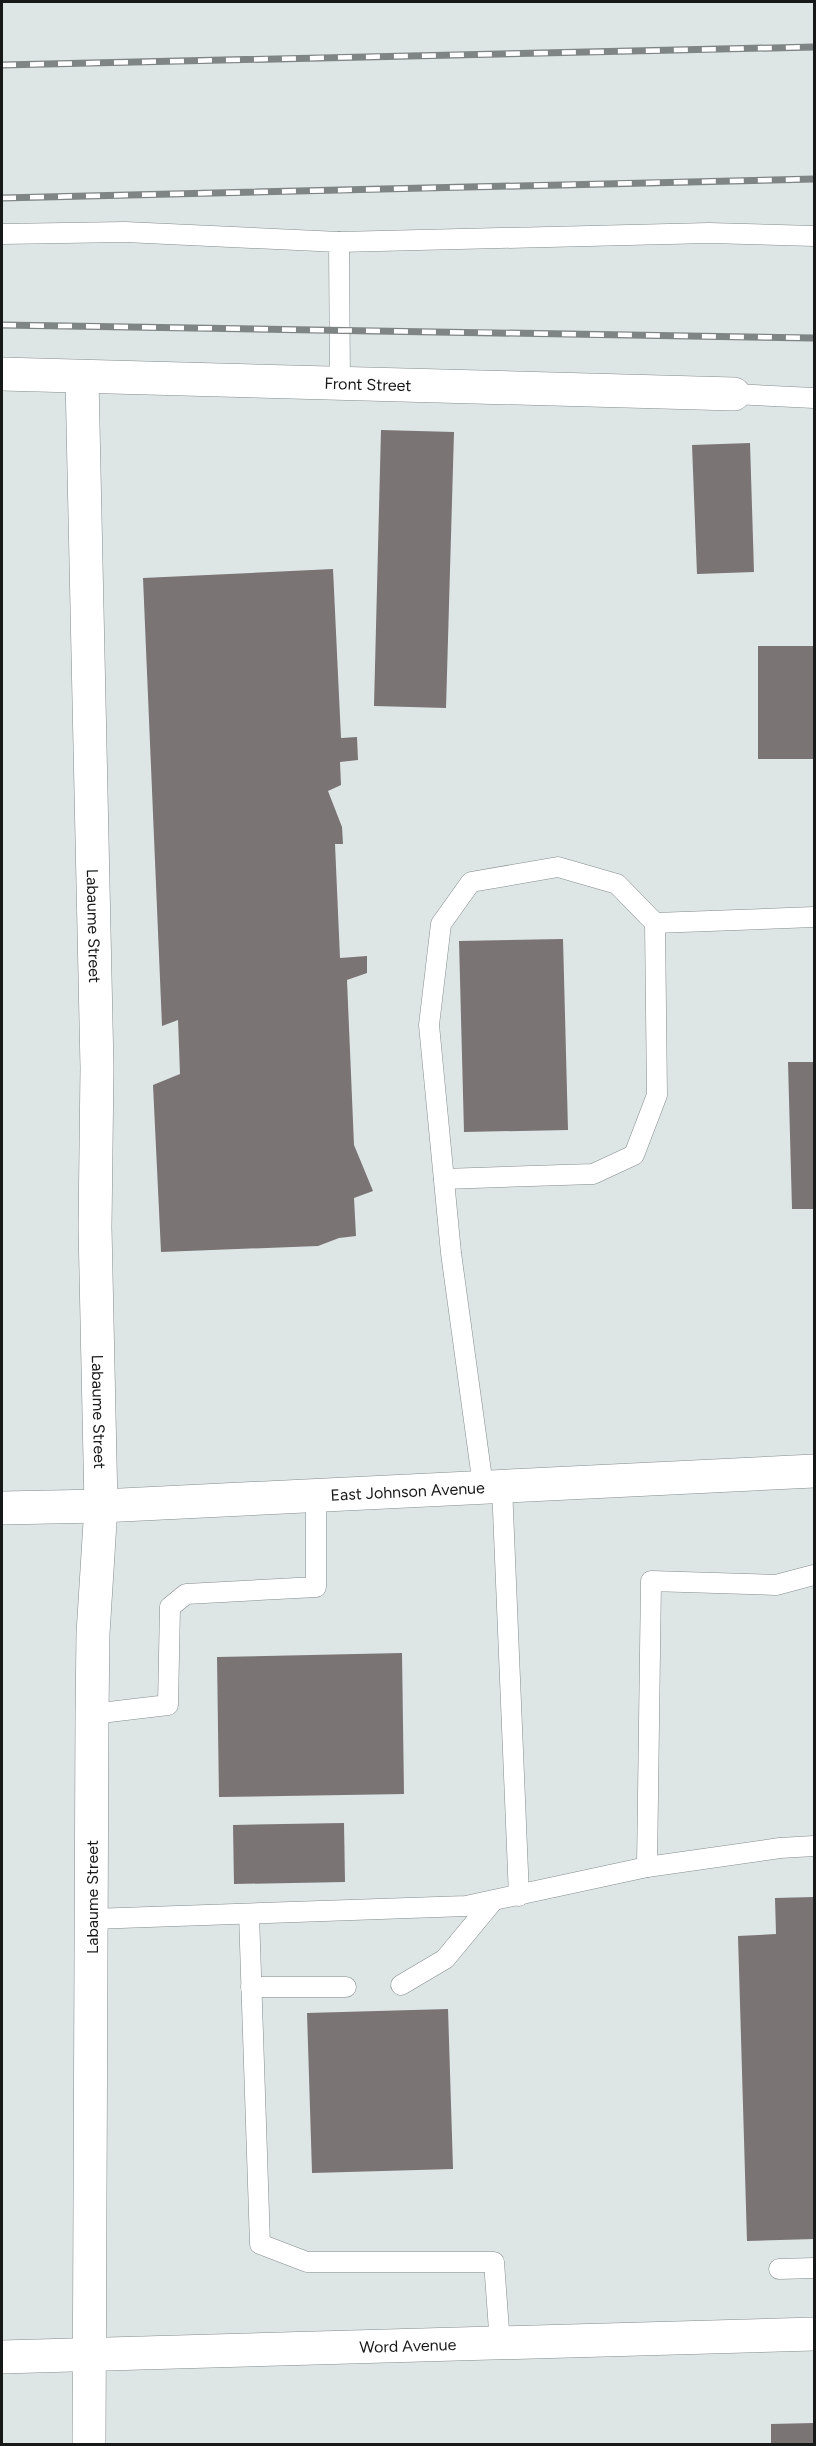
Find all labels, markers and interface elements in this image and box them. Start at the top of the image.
street label: Front Street [324,374,412,395]
street label: Labaume Street [83,869,104,983]
street label: Labaume Street [88,1354,109,1469]
street label: East Johnson Avenue [330,1478,485,1505]
street label: Labaume Street [83,1840,102,1954]
street label: Word Avenue [359,2335,457,2357]

